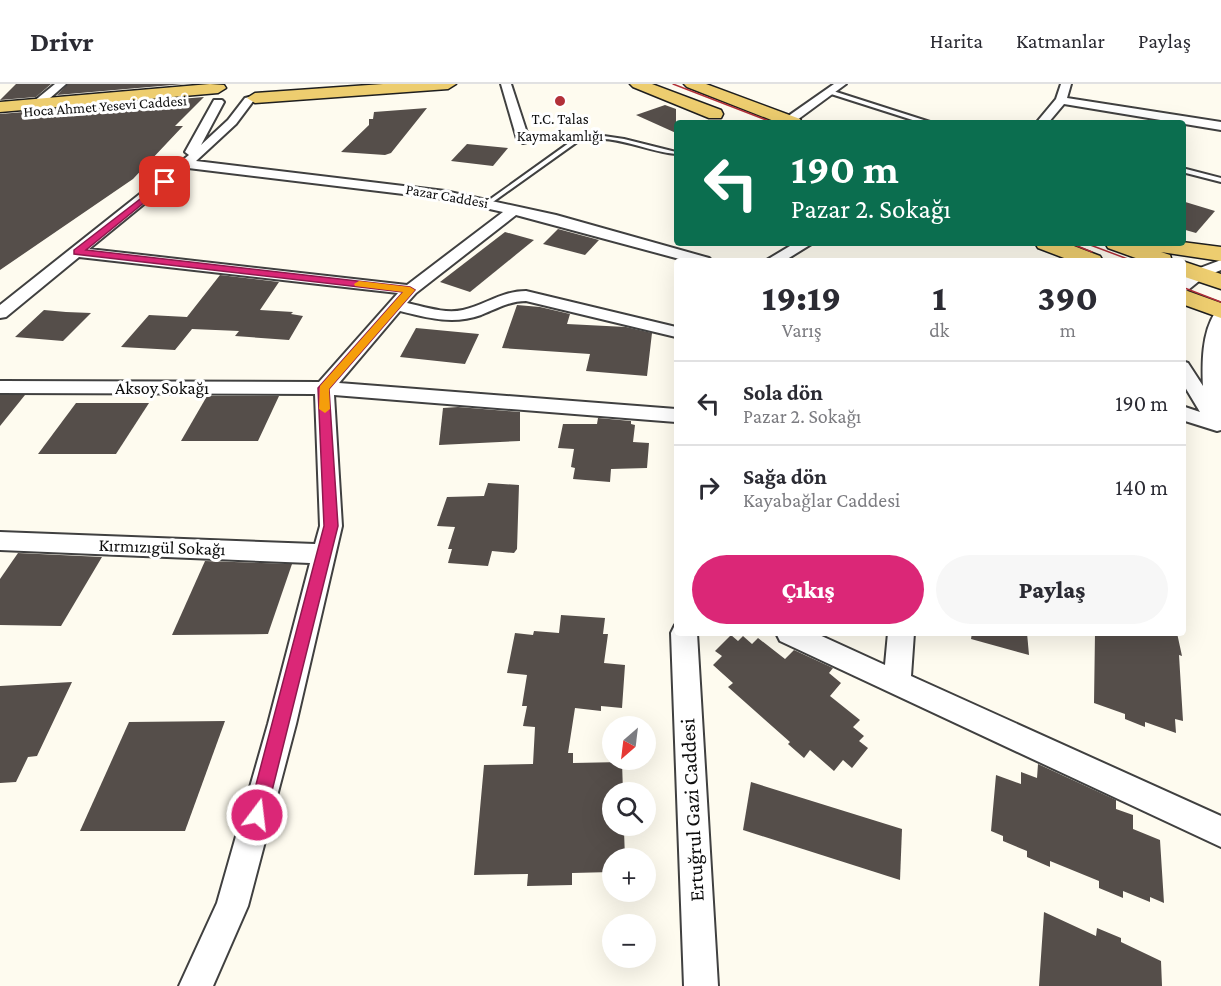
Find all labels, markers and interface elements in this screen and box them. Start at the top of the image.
text: Drivr [30,26,94,57]
text: Harita [930,29,983,53]
text: Katmanlar [1016,29,1105,53]
text: Paylaş [1138,29,1191,53]
street label: Hoca Ahmet Yesevi Caddesi [23,92,187,120]
marker: T.C. Talas Kaymakamlığı [553,94,567,108]
place label: T.C. Talas Kaymakamlığı [517,111,603,145]
icon: left [692,144,770,222]
text: 190 m [791,145,899,192]
pin [139,156,190,207]
icon: arrive [148,165,181,198]
street label: Pazar Caddesi [404,181,490,211]
text: Pazar 2. Sokağı [791,194,951,224]
text: 19:19 [762,278,841,318]
text: 1 [932,278,946,318]
text: 390 [1037,278,1098,318]
text: Varış [782,319,822,341]
text: dk [929,319,949,341]
text: m [1060,319,1076,341]
street label: Aksoy Sokağı [115,378,209,398]
text: Sola dön [743,380,823,405]
icon: left [692,387,725,420]
text: 190 m [1115,391,1168,416]
text: Pazar 2. Sokağı [743,405,861,427]
text: Sağa dön [743,464,827,489]
icon: right [692,471,725,504]
text: 140 m [1115,475,1168,500]
text: Kayabağlar Caddesi [743,489,900,511]
street label: Kırmızıgül Sokağı [98,535,226,559]
button: Çıkış [692,555,924,624]
button: Paylaş [936,555,1168,624]
north arrow [602,716,656,770]
map controls [602,716,656,968]
street label: Ertuğrul Gazi Caddesi [675,717,709,902]
button: search [602,782,656,836]
position arrow [225,783,289,847]
button: + [602,848,656,902]
button: − [602,914,656,968]

